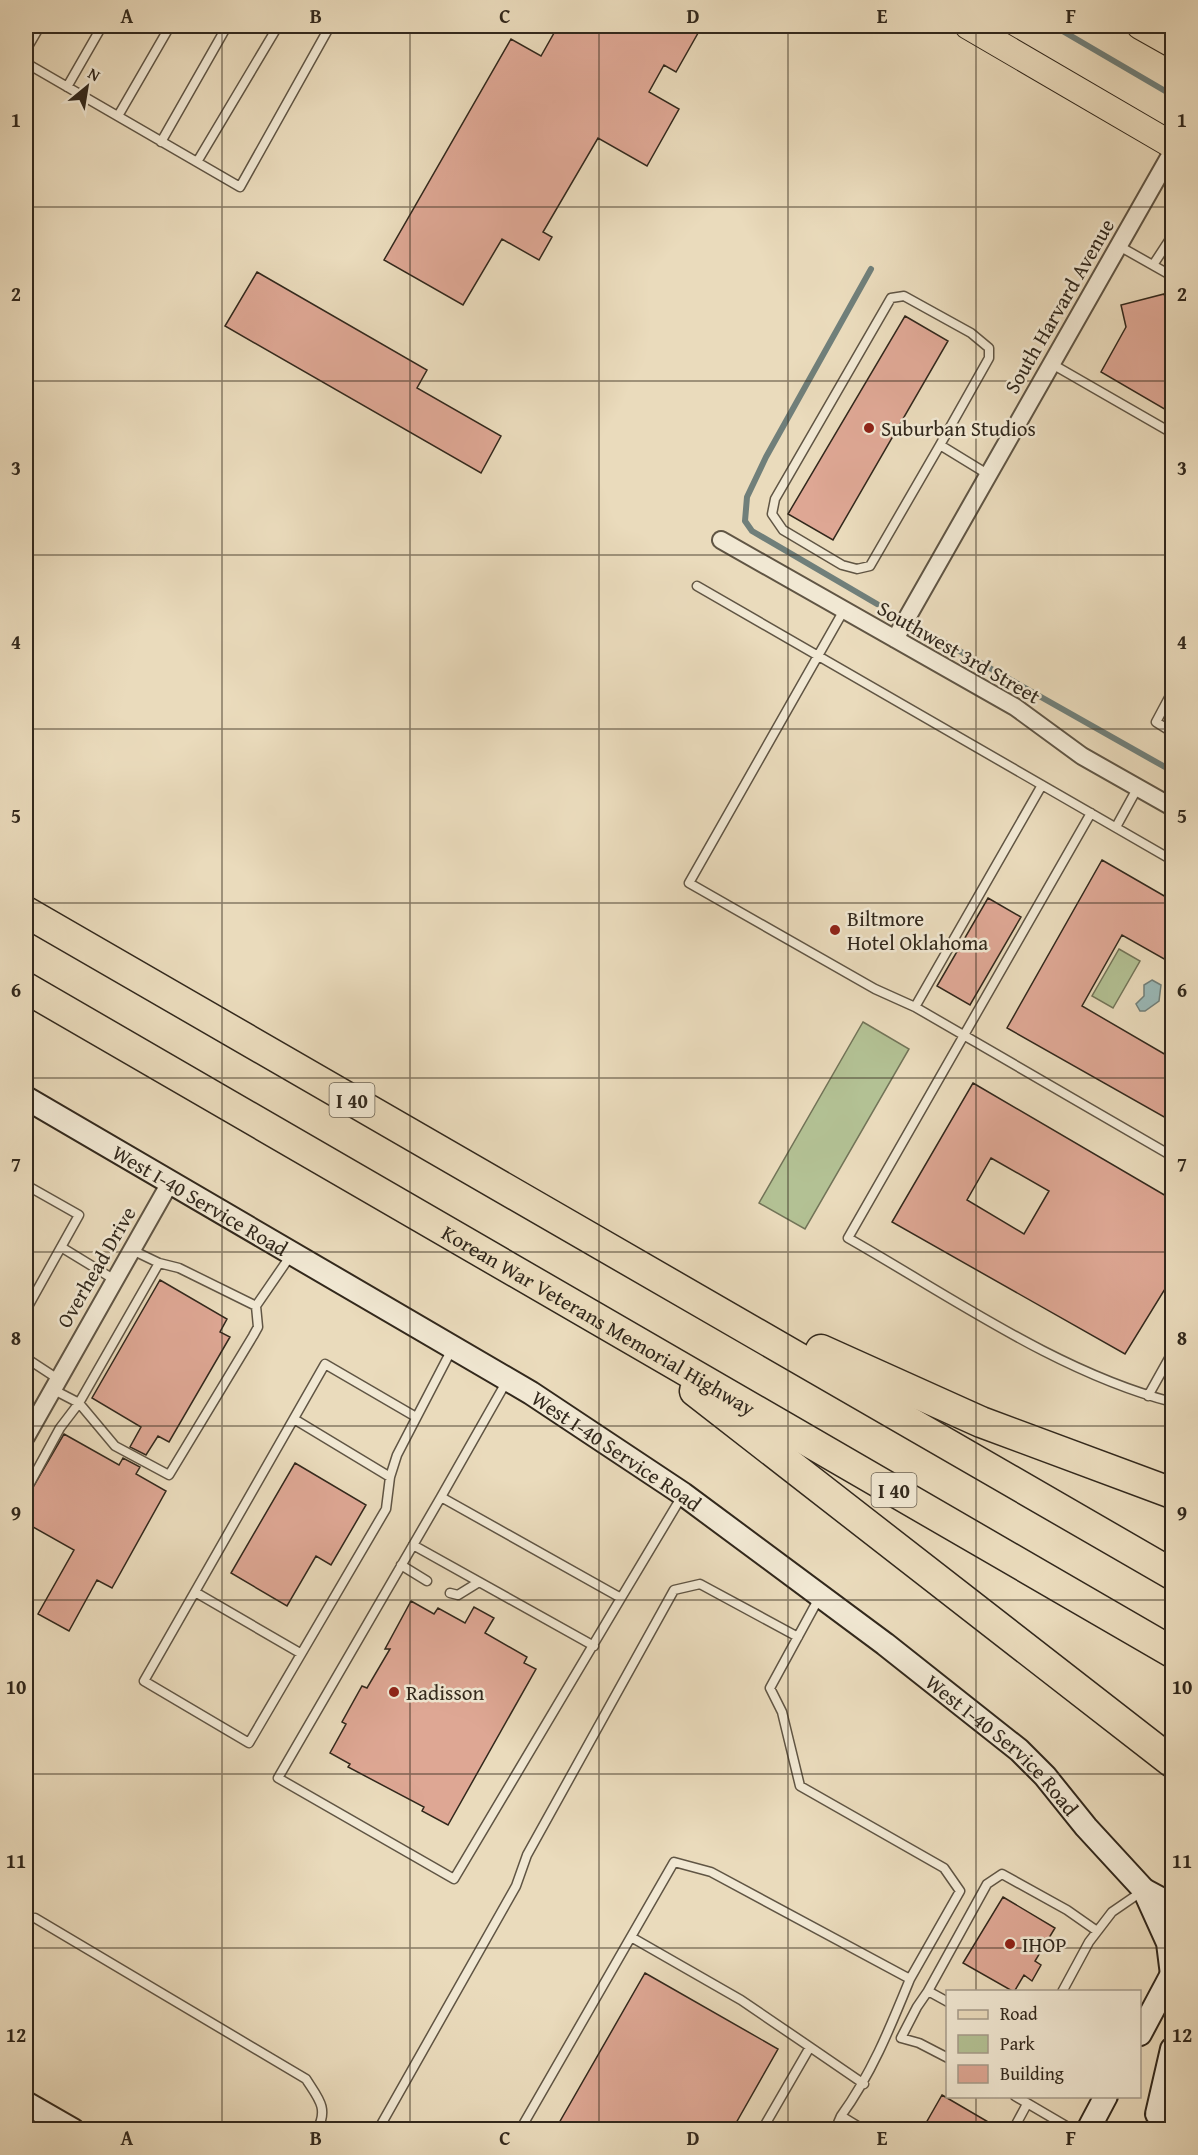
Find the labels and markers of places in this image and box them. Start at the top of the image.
place label: Suburban Studios [881,413,1036,444]
marker: Suburban Studios [862,421,876,435]
place label: Biltmore Hotel Oklahoma [847,903,988,958]
marker: Biltmore Hotel Oklahoma [828,923,842,937]
place label: Radisson [406,1677,485,1708]
marker: Radisson [387,1685,401,1699]
place label: IHOP [1022,1929,1066,1960]
marker: IHOP [1003,1937,1017,1951]

